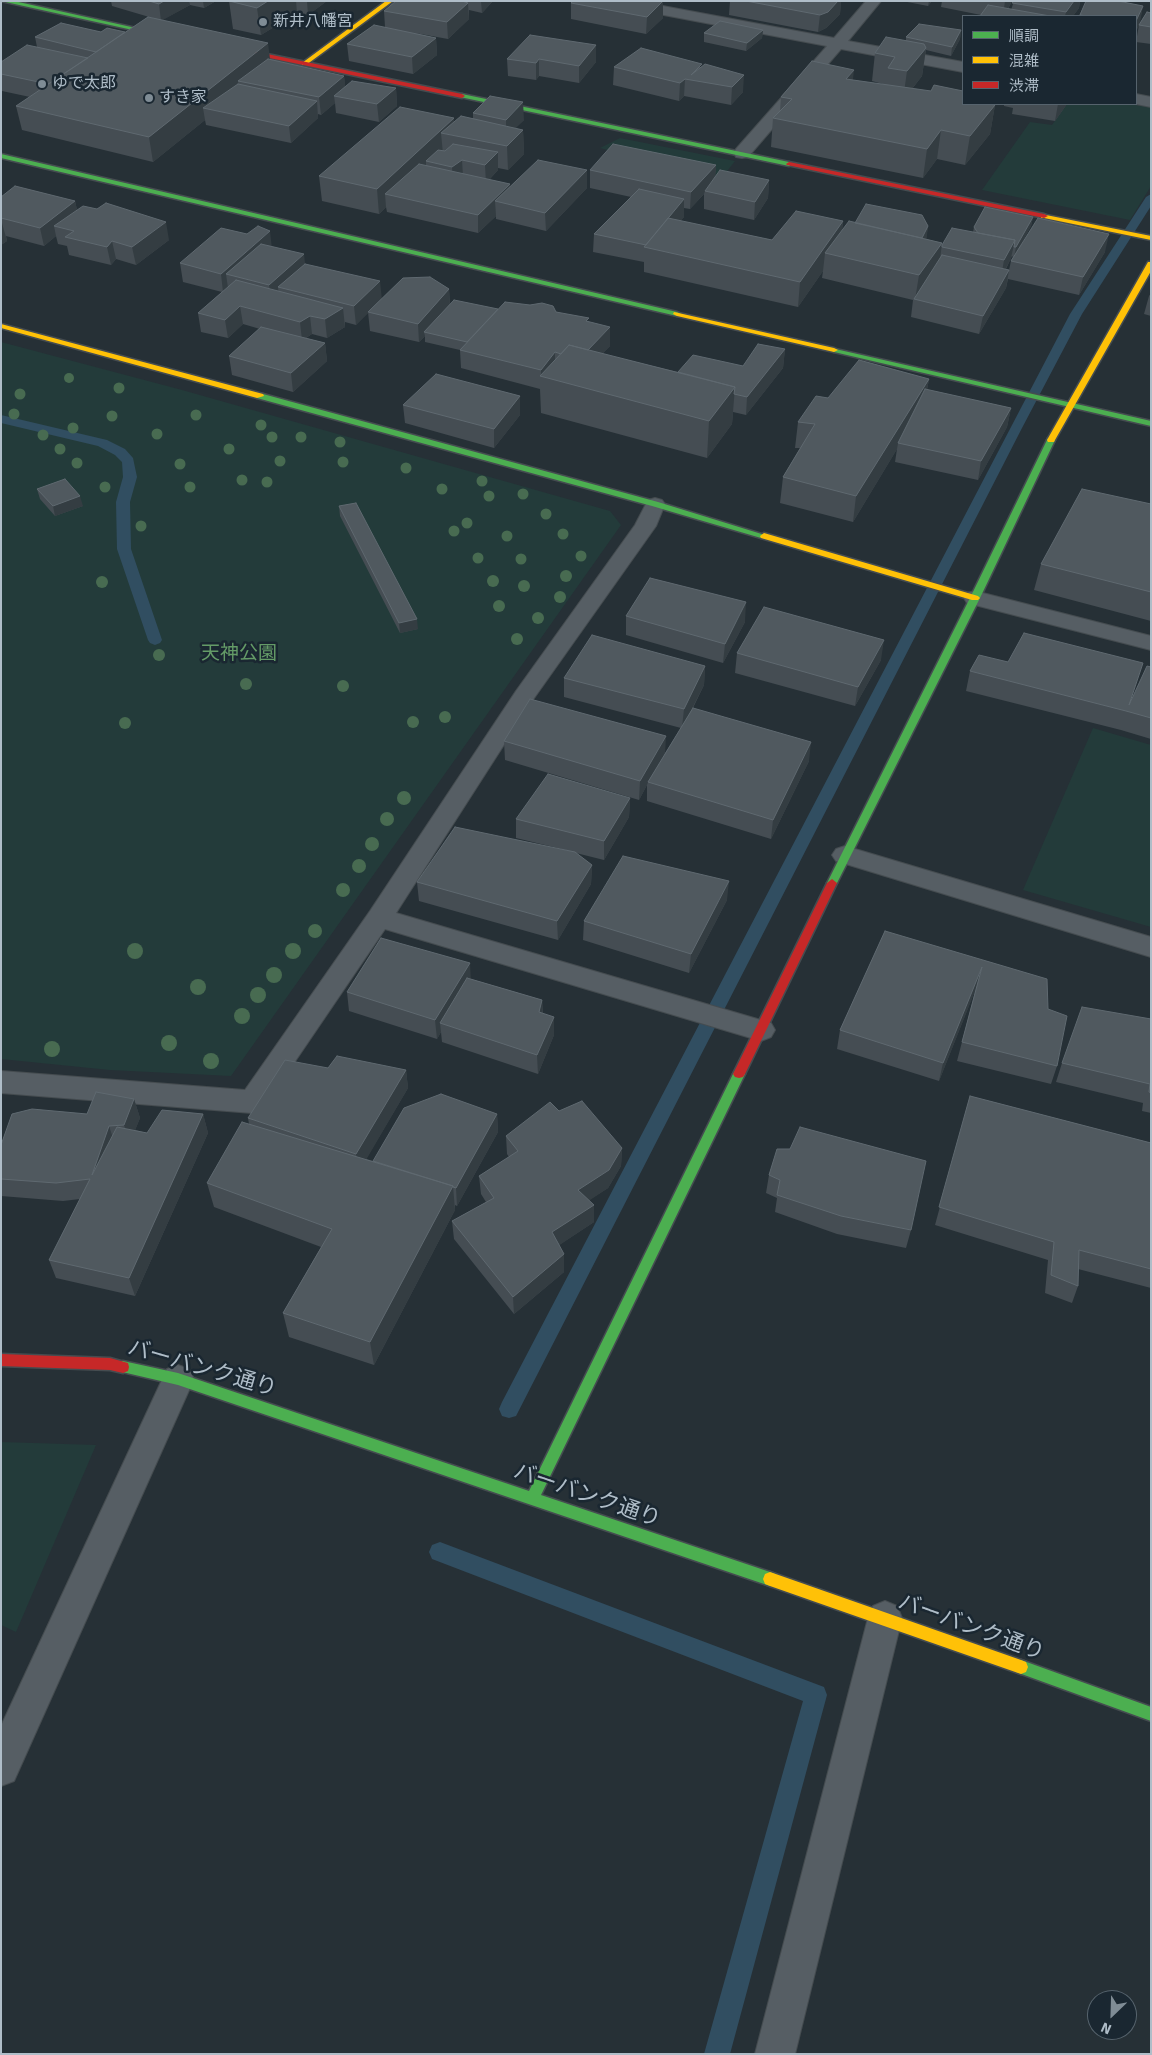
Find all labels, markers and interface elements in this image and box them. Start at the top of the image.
place label: 新井八幡宮 [273,12,353,32]
legend [962,15,1137,105]
marker: 新井八幡宮 [257,16,269,28]
text: 順調 [1009,27,1039,45]
text: 混雑 [1009,52,1039,70]
place label: ゆで太郎 [52,74,116,94]
text: 渋滞 [1009,77,1039,95]
marker: ゆで太郎 [36,78,48,90]
place label: すき家 [159,88,207,108]
marker: すき家 [143,92,155,104]
park label: 天神公園 [201,643,277,665]
street label: バーバンク通り [124,1335,280,1403]
street label: バーバンク通り [510,1458,664,1534]
street label: バーバンク通り [894,1589,1048,1667]
north arrow [1087,1990,1137,2040]
text: N [1098,2018,1114,2038]

